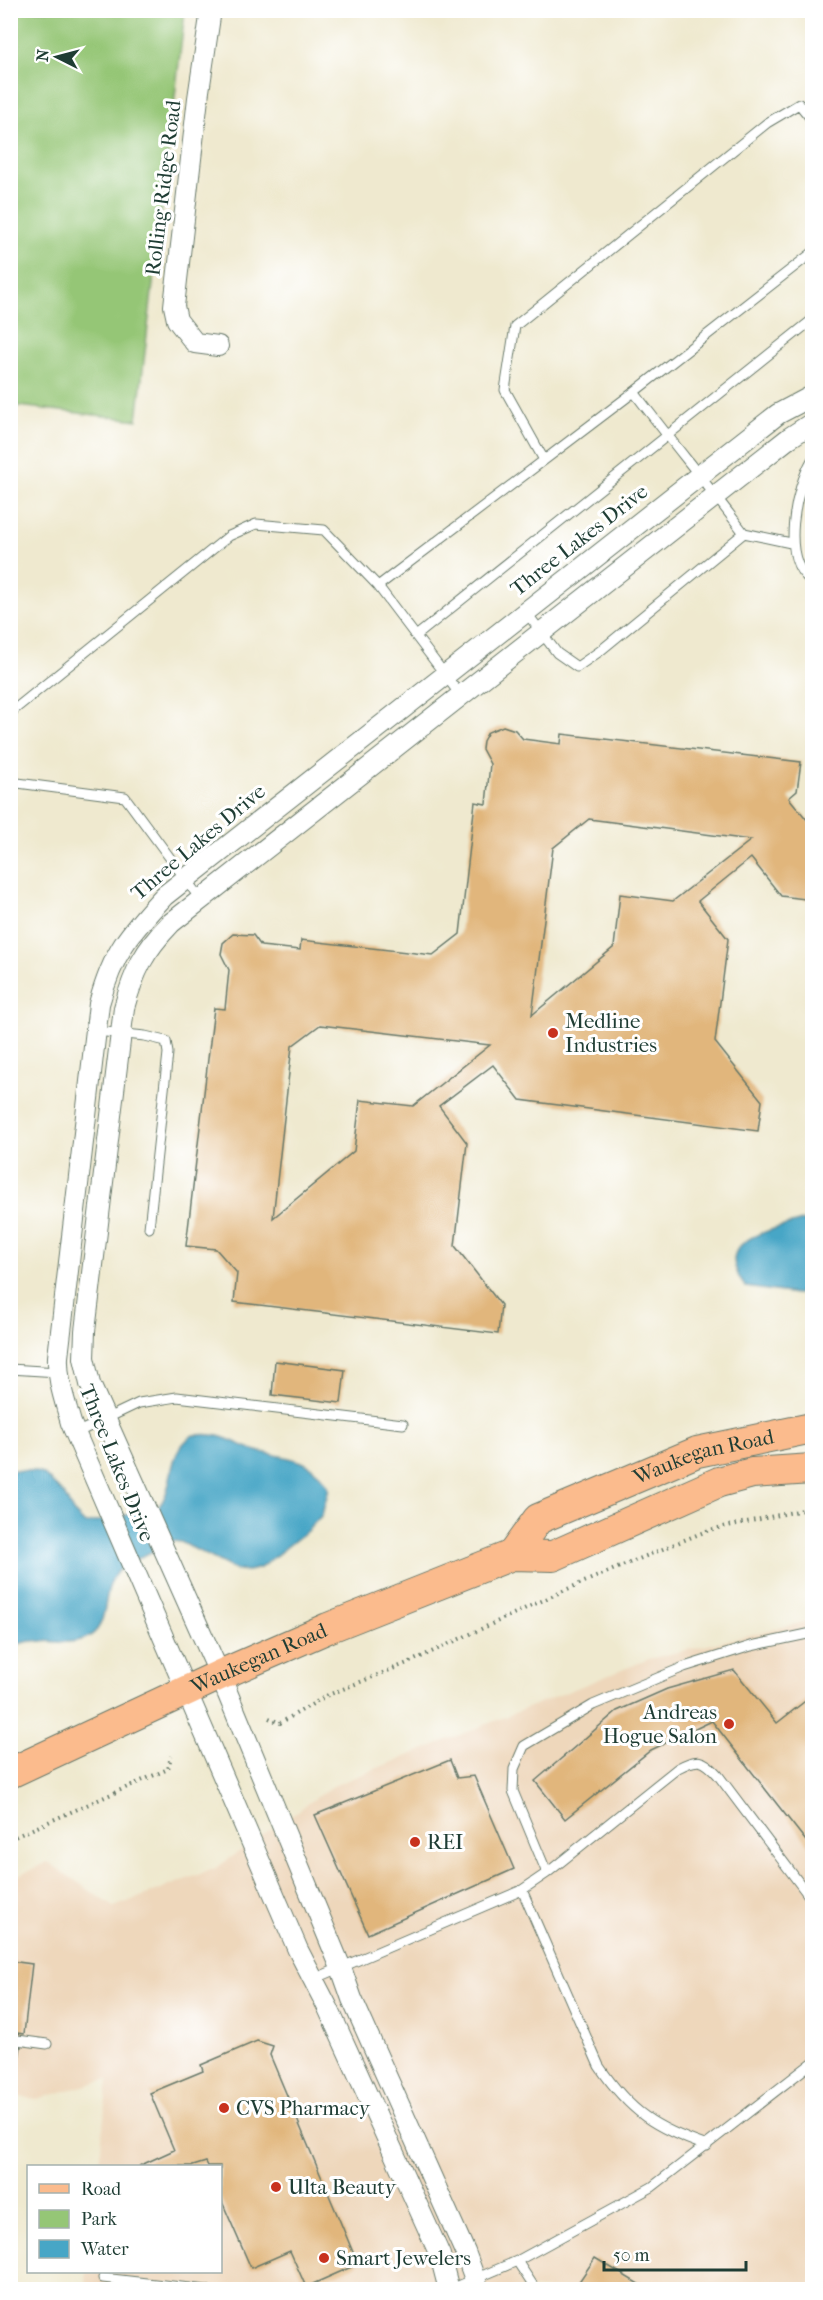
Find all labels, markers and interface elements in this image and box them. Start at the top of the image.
north arrow [27,27,87,87]
text: N [32,48,53,63]
street label: Rolling Ridge Road [140,98,186,277]
street label: Three Lakes Drive [506,479,652,601]
street label: Three Lakes Drive [126,779,270,905]
place label: Medline Industries [565,1009,657,1057]
marker: Medline Industries [546,1026,560,1040]
street label: Three Lakes Drive [75,1381,159,1545]
street label: Waukegan Road [629,1424,776,1490]
street label: Waukegan Road [186,1618,331,1699]
place label: Andreas Hogue Salon [603,1700,717,1748]
marker: Andreas Hogue Salon [722,1717,736,1731]
place label: REI [427,1830,463,1854]
marker: REI [408,1835,422,1849]
place label: CVS Pharmacy [236,2096,371,2120]
marker: CVS Pharmacy [217,2101,231,2115]
legend [27,2165,222,2273]
place label: Ulta Beauty [288,2175,397,2199]
text: Road [81,2179,121,2200]
marker: Ulta Beauty [269,2180,283,2194]
text: Park [81,2209,118,2230]
scale bar [604,2234,746,2272]
text: Water [80,2239,129,2260]
text: 50 m [613,2245,650,2266]
place label: Smart Jewelers [336,2246,471,2270]
marker: Smart Jewelers [317,2251,331,2265]

